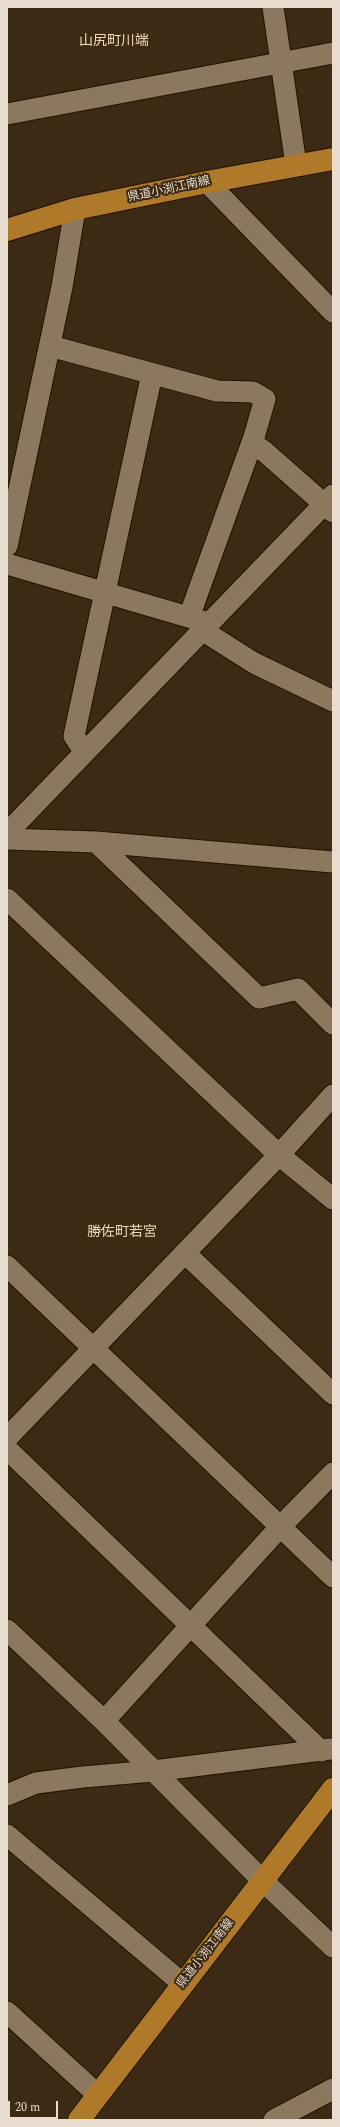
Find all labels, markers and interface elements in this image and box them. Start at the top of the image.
district label: 山尻町川端 [79,34,149,50]
street label: 県道小渕江南線 [126,174,212,206]
district label: 勝佐町若宮 [87,1225,157,1241]
street label: 県道小渕江南線 [174,1916,238,1992]
scale bar [10,2093,60,2119]
text: 20 m [15,2098,40,2117]

